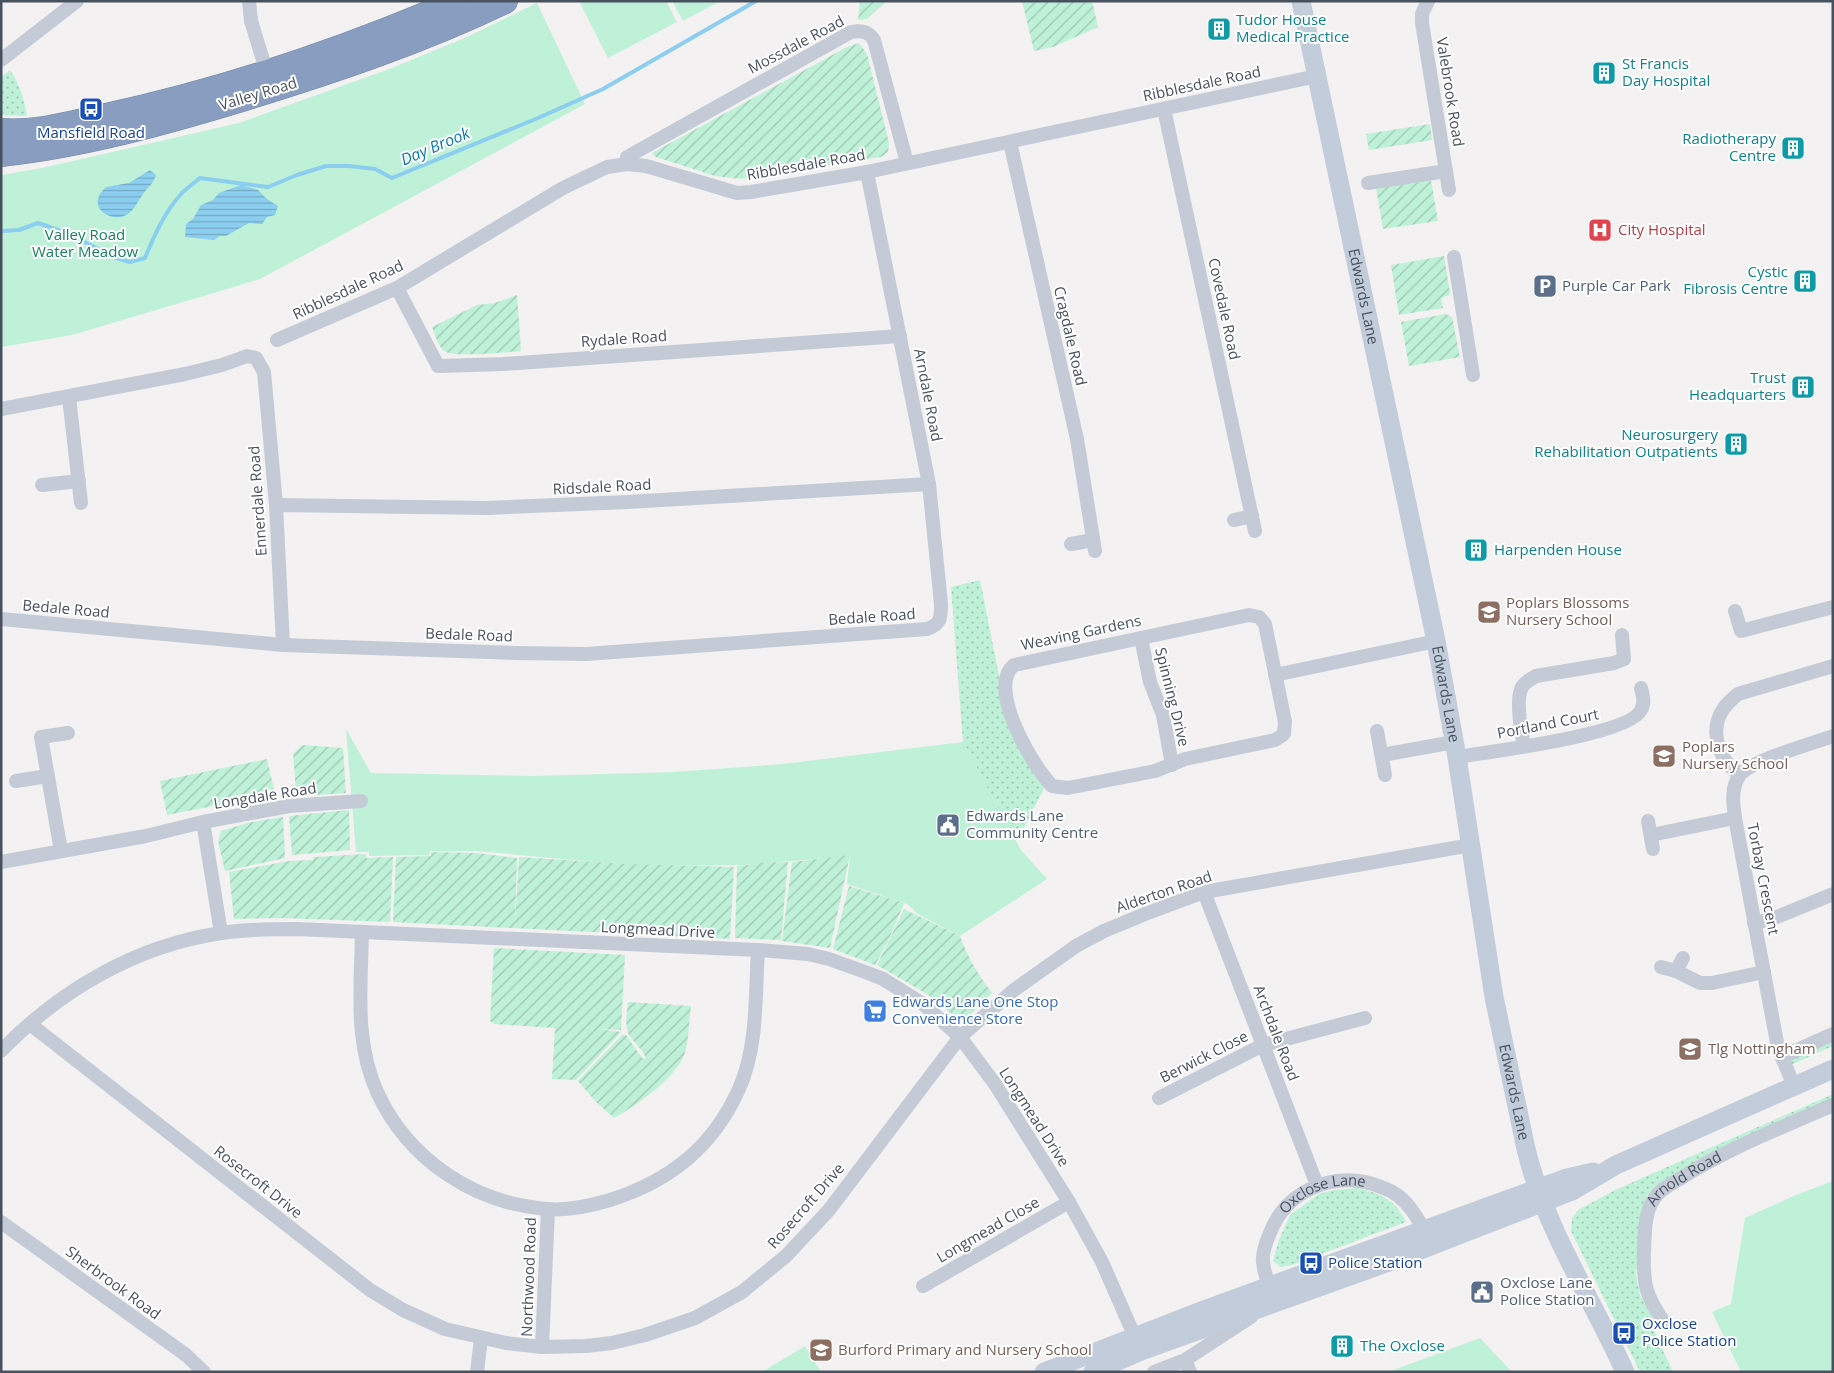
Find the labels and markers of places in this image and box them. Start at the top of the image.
place label: Tudor House Medical Practice [1236,9,1350,46]
building icon: Tudor House Medical Practice [1206,16,1232,42]
place label: St Francis Day Hospital [1622,53,1710,90]
building icon: St Francis Day Hospital [1591,60,1617,86]
bus stop icon: Mansfield Road [78,96,104,122]
place label: Mansfield Road [37,122,145,142]
place label: Radiotherapy Centre [1682,128,1776,165]
building icon: Radiotherapy Centre [1780,135,1806,161]
hospital icon: City Hospital [1587,217,1613,243]
place label: City Hospital [1618,219,1706,239]
place label: Cystic Fibrosis Centre [1683,261,1788,298]
building icon: Cystic Fibrosis Centre [1792,268,1818,294]
parking icon: Purple Car Park [1532,273,1558,299]
place label: Purple Car Park [1562,275,1671,295]
place label: Trust Headquarters [1689,367,1786,404]
building icon: Trust Headquarters [1790,374,1816,400]
place label: Neurosurgery Rehabilitation Outpatients [1534,424,1718,461]
building icon: Neurosurgery Rehabilitation Outpatients [1723,431,1749,457]
building icon: Harpenden House [1463,537,1489,563]
place label: Harpenden House [1494,539,1622,559]
place label: Poplars Blossoms Nursery School [1506,592,1629,629]
school or university icon: Poplars Blossoms Nursery School [1476,599,1502,625]
place label: Poplars Nursery School [1682,736,1788,773]
school or university icon: Poplars Nursery School [1651,743,1677,769]
place label: Edwards Lane Community Centre [966,805,1098,842]
public building icon: Edwards Lane Community Centre [935,812,961,838]
place label: Edwards Lane One Stop Convenience Store [892,991,1058,1028]
supermarket icon: Edwards Lane One Stop Convenience Store [862,998,888,1024]
school or university icon: Tlg Nottingham [1677,1036,1703,1062]
place label: Tlg Nottingham [1708,1038,1816,1058]
bus stop icon: Police Station [1298,1250,1324,1276]
place label: Police Station [1328,1252,1422,1272]
place label: Oxclose Lane Police Station [1500,1272,1594,1309]
public building icon: Oxclose Lane Police Station [1469,1279,1495,1305]
place label: Oxclose Police Station [1642,1313,1736,1350]
bus stop icon: Oxclose Police Station [1611,1320,1637,1346]
building icon: The Oxclose [1329,1333,1355,1359]
place label: The Oxclose [1360,1335,1445,1355]
school or university icon: Burford Primary and Nursery School [808,1337,834,1363]
place label: Burford Primary and Nursery School [838,1339,1092,1359]

